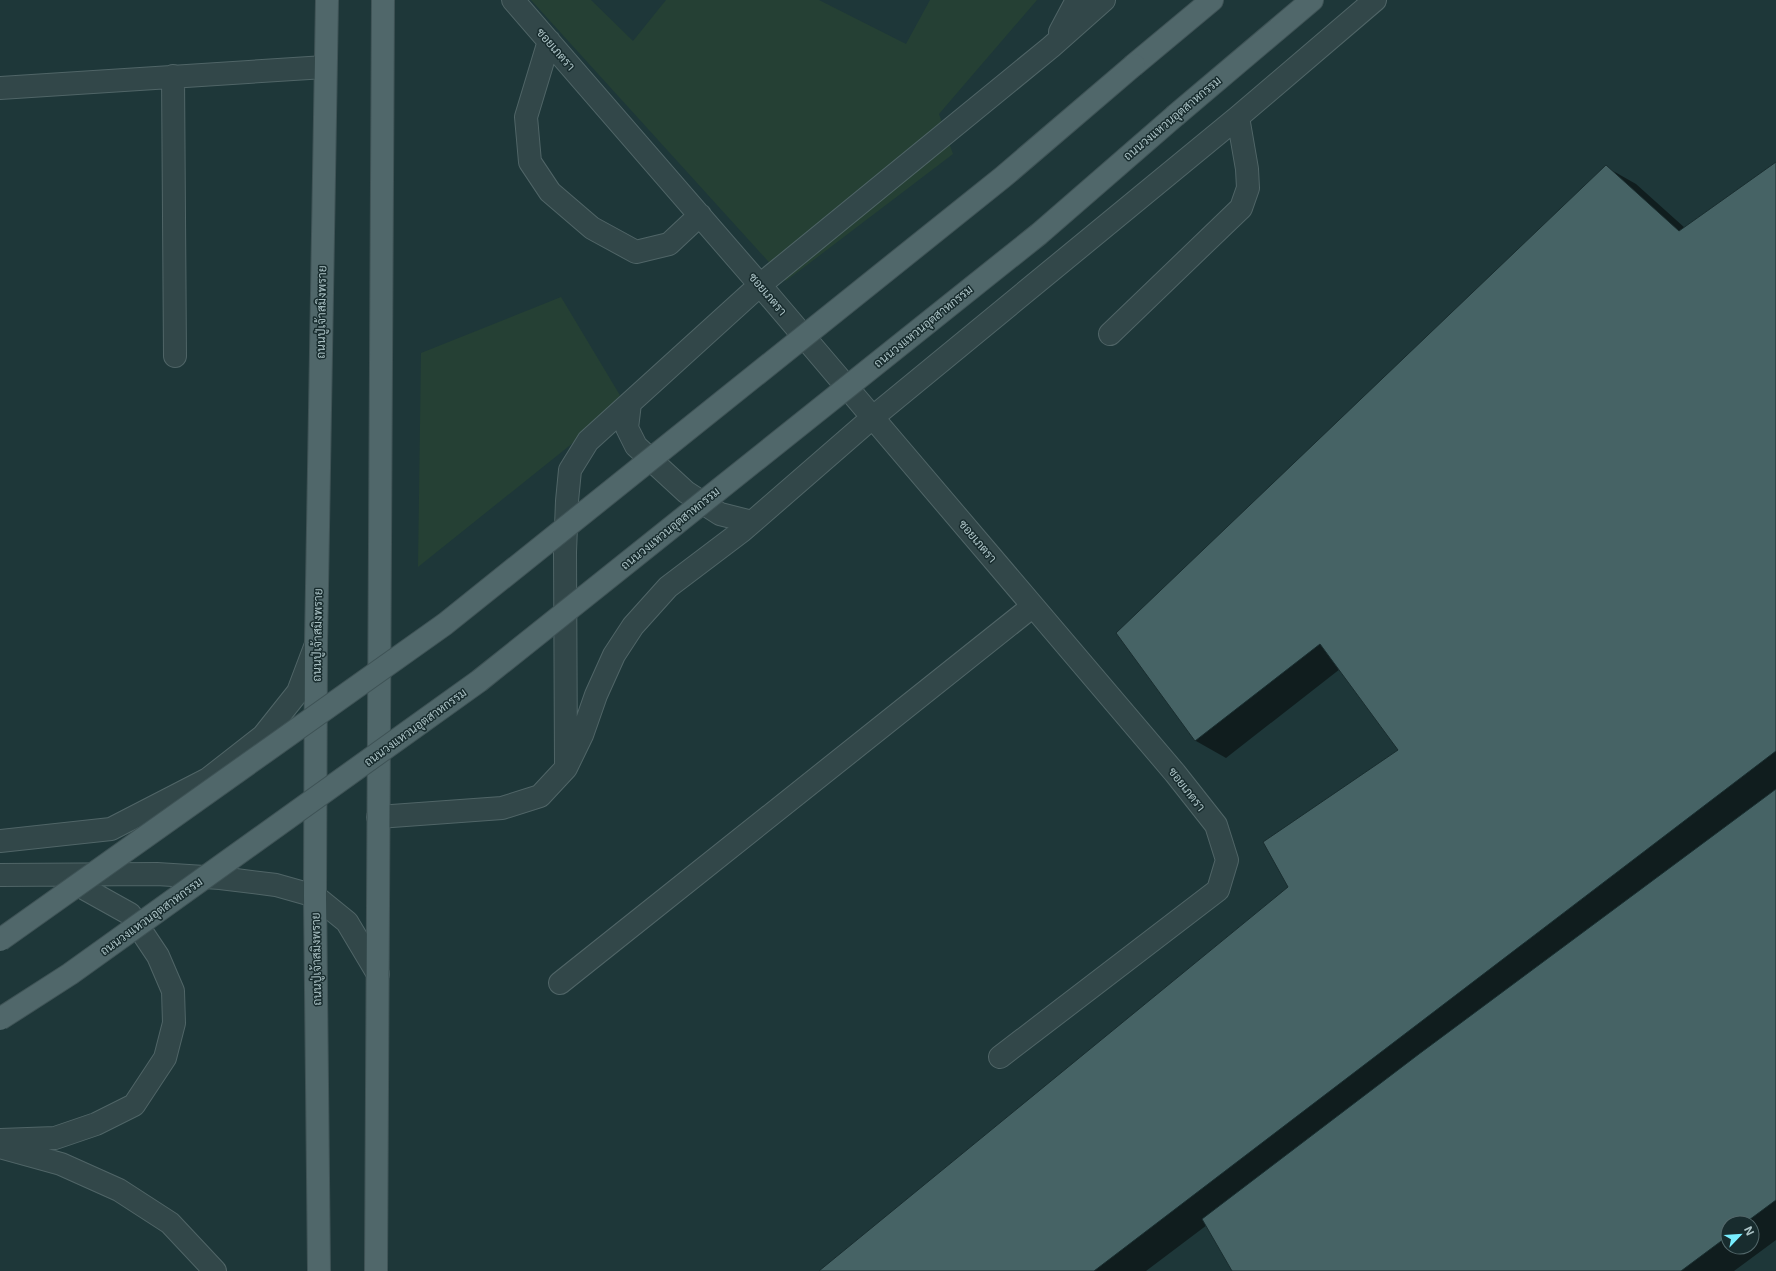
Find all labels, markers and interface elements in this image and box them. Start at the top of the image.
street label: ซอยเภตรา [534,25,578,73]
street label: ถนนวงแหวนอุตสาหกรรม [1120,73,1225,165]
street label: ถนนปู่เจ้าสมิงพราย [313,265,330,359]
street label: ซอยเภตรา [746,270,790,318]
street label: ถนนวงแหวนอุตสาหกรรม [871,282,977,372]
street label: ถนนวงแหวนอุตสาหกรรม [618,484,724,574]
street label: ซอยเภตรา [956,517,1000,565]
street label: ถนนปู่เจ้าสมิงพราย [309,588,326,682]
street label: ถนนวงแหวนอุตสาหกรรม [361,685,470,771]
street label: ซอยเภตรา [1165,764,1209,814]
street label: ถนนวงแหวนอุตสาหกรรม [97,874,206,960]
street label: ถนนปู่เจ้าสมิงพราย [308,912,325,1006]
north arrow [1720,1215,1760,1255]
text: N [1741,1224,1757,1238]

